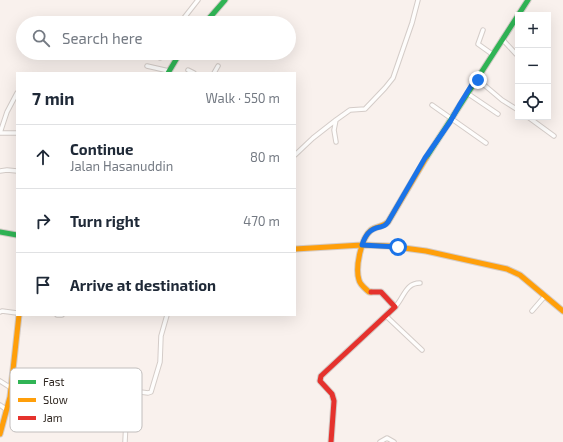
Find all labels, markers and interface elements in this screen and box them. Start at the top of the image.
map controls [515,12,551,120]
button: + [515,12,551,48]
search box [16,16,296,60]
icon: search [30,27,52,49]
text: Search here [62,29,143,47]
button: − [515,48,551,84]
route end [469,71,487,89]
button: locate [515,84,551,120]
text: 7 min [32,88,75,108]
text: Walk · 550 m [205,90,280,106]
text: Continue [70,140,133,158]
icon: ahead [32,146,54,168]
text: 80 m [250,149,280,165]
text: Jalan Hasanuddin [70,158,173,174]
icon: right [32,210,54,232]
text: Turn right [70,212,140,230]
text: 470 m [243,213,280,229]
route start [389,238,407,256]
icon: arrive [32,274,54,296]
text: Arrive at destination [70,276,216,294]
legend [10,368,142,432]
text: Fast [43,375,65,388]
text: Slow [43,393,68,406]
text: Jam [43,411,62,424]

